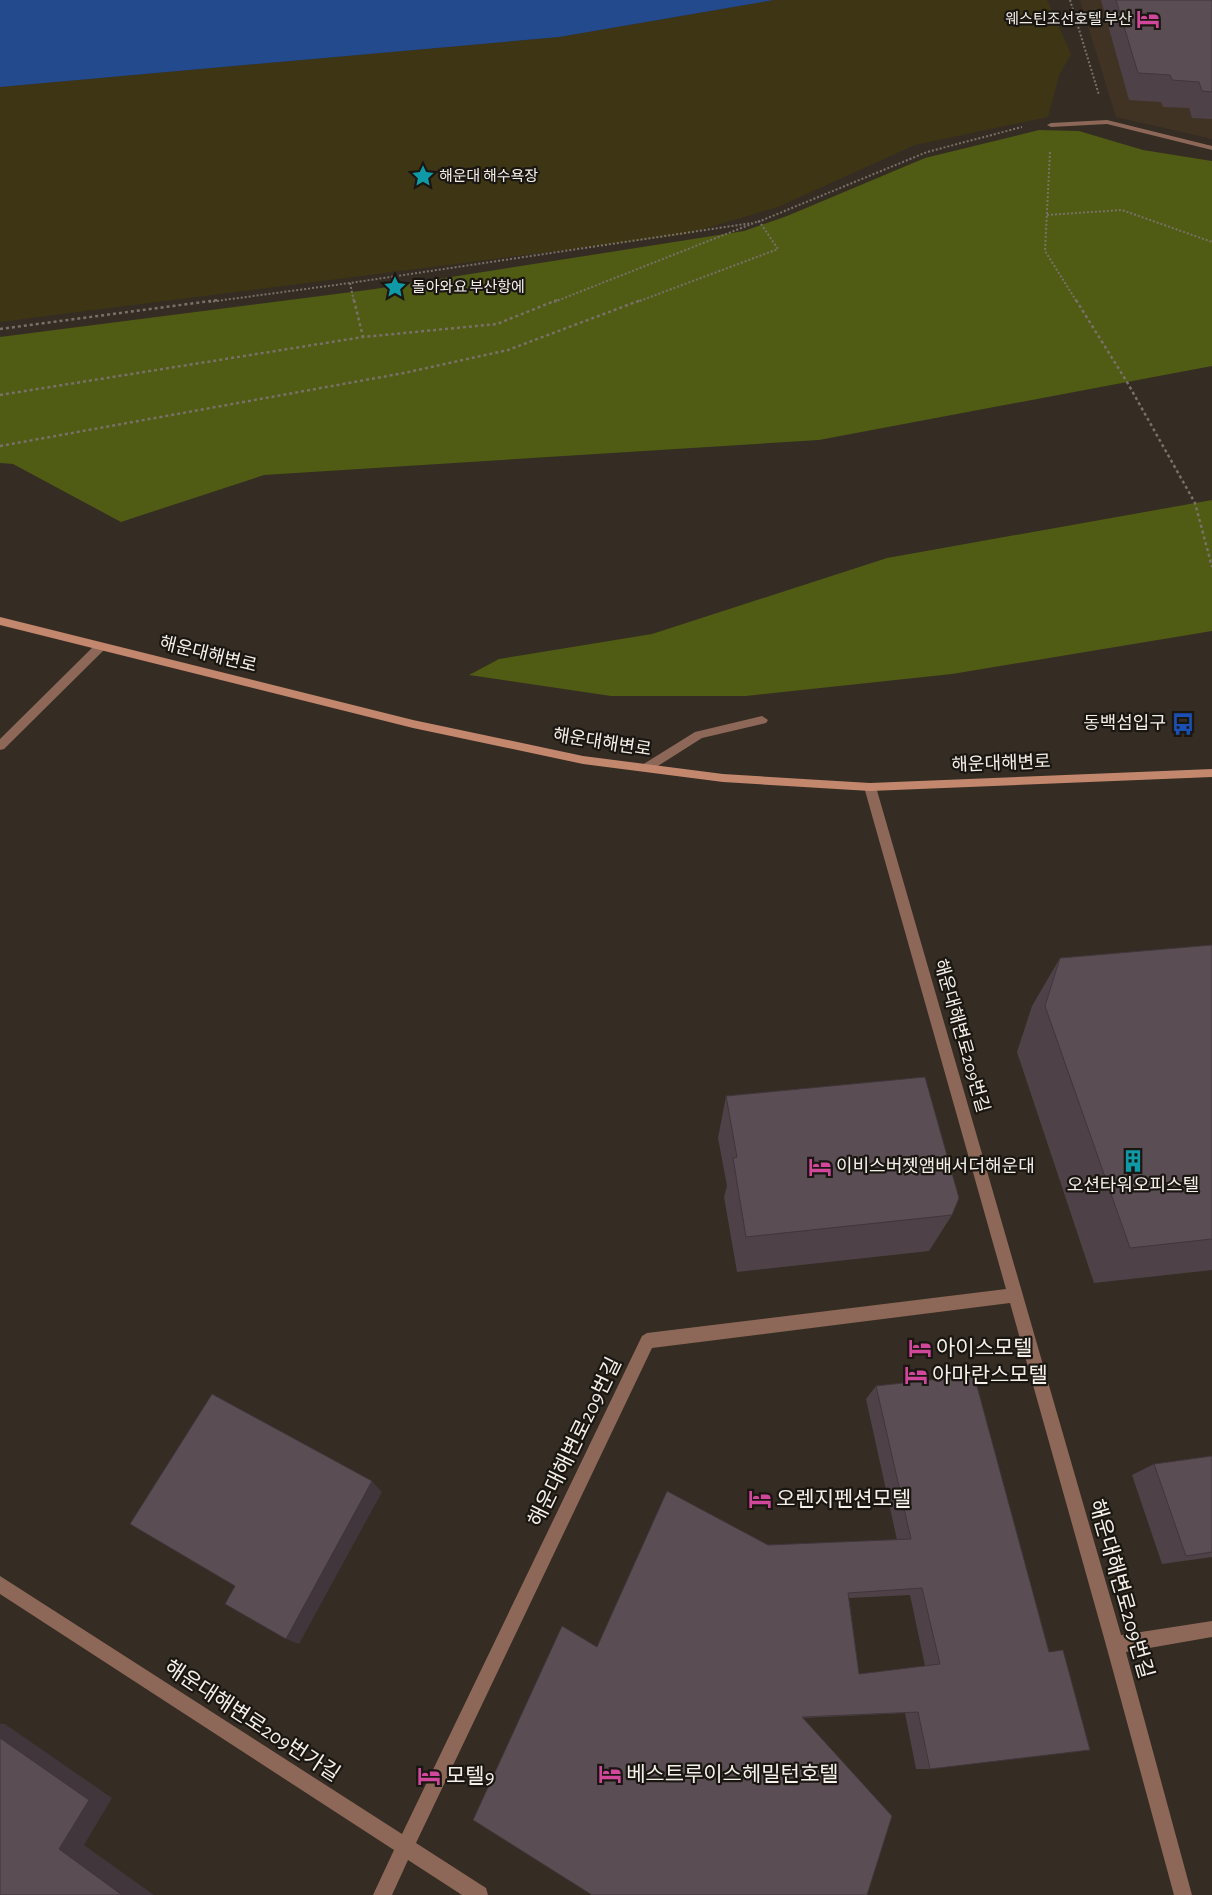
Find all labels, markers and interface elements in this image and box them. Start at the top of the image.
hotel icon: 웨스틴조선호텔 부산 [1135,6,1161,32]
place label: 웨스틴조선호텔 부산 [1005,11,1132,27]
place icon: 해운대 해수욕장 [410,163,436,189]
place label: 해운대 해수욕장 [439,168,538,184]
place icon: 돌아와요 부산항에 [382,274,408,300]
place label: 돌아와요 부산항에 [412,279,525,295]
street label: 해운대해변로 [158,633,259,676]
bus stop icon: 동백섬입구 [1170,711,1196,737]
place label: 동백섬입구 [1083,713,1166,733]
street label: 해운대해변로 [552,725,653,760]
street label: 해운대해변로 [951,752,1051,775]
street label: 해운대해변로209번길 [930,957,992,1115]
building icon: 오션타워오피스텔 [1120,1148,1146,1174]
hotel icon: 이비스버젯앰배서더해운대 [807,1154,833,1180]
place label: 이비스버젯앰배서더해운대 [836,1156,1035,1176]
place label: 오션타워오피스텔 [1067,1175,1199,1195]
hotel icon: 아이스모텔 [907,1335,933,1361]
place label: 아이스모텔 [936,1337,1033,1359]
street label: 해운대해변로209번길 [524,1354,625,1530]
hotel icon: 아마란스모텔 [903,1362,929,1388]
place label: 아마란스모텔 [932,1364,1048,1386]
hotel icon: 오렌지펜션모텔 [747,1486,773,1512]
place label: 오렌지펜션모텔 [776,1488,911,1510]
street label: 해운대해변로209번길 [1085,1497,1158,1681]
street label: 해운대해변로209번가길 [161,1656,344,1785]
hotel icon: 베스트루이스헤밀턴호텔 [597,1761,623,1787]
hotel icon: 모텔9 [416,1763,442,1789]
place label: 베스트루이스헤밀턴호텔 [626,1763,839,1785]
place label: 모텔9 [446,1765,495,1787]

